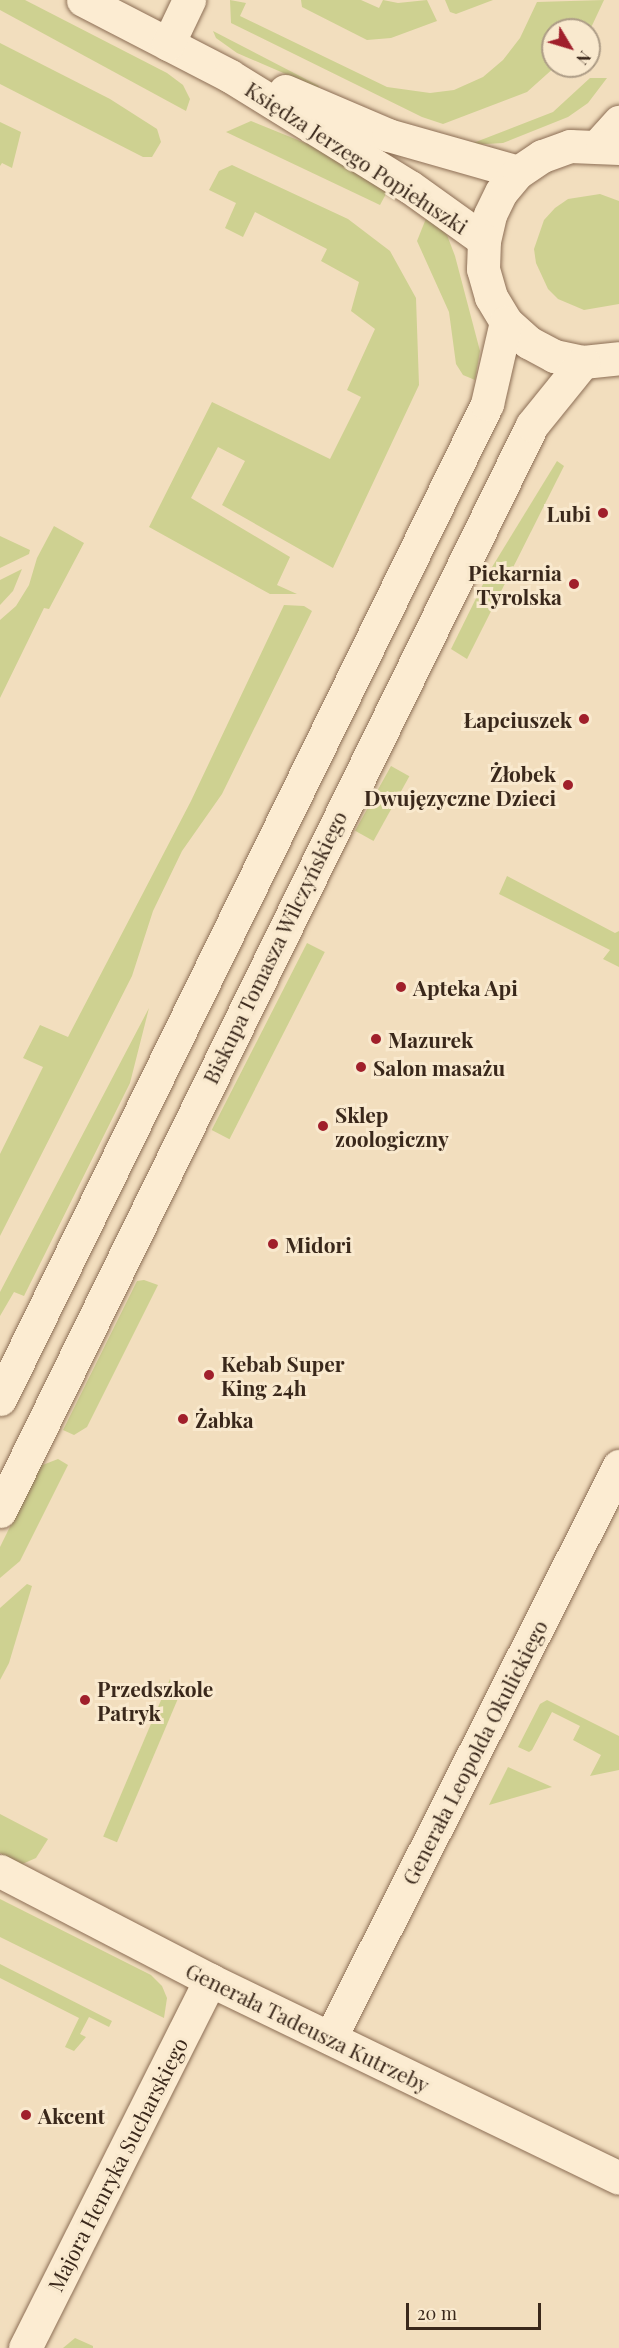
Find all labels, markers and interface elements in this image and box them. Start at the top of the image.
north arrow [541,18,601,78]
text: N [572,47,596,69]
street label: Księdza Jerzego Popiełuszki [241,76,473,238]
place label: Lubi [547,500,591,526]
marker: Lubi [596,506,610,520]
place label: Piekarnia Tyrolska [468,559,562,609]
marker: Piekarnia Tyrolska [567,577,581,591]
place label: Łapciuszek [463,706,572,732]
marker: Łapciuszek [577,712,591,726]
place label: Żłobek Dwujęzyczne Dzieci [364,760,556,810]
marker: Żłobek Dwujęzyczne Dzieci [561,778,575,792]
street label: Biskupa Tomasza Wilczyńskiego [197,806,351,1088]
place label: Apteka Api [413,974,519,1000]
marker: Apteka Api [394,980,408,994]
place label: Mazurek [388,1026,473,1052]
marker: Mazurek [369,1032,383,1046]
place label: Salon masażu [373,1054,505,1080]
marker: Salon masażu [354,1060,368,1074]
place label: Sklep zoologiczny [335,1101,449,1151]
marker: Sklep zoologiczny [316,1119,330,1133]
place label: Midori [285,1231,352,1257]
marker: Midori [266,1237,280,1251]
place label: Kebab Super King 24h [221,1350,344,1400]
marker: Kebab Super King 24h [202,1368,216,1382]
place label: Żabka [195,1406,254,1432]
marker: Żabka [176,1412,190,1426]
street label: Generała Leopolda Okulickiego [396,1615,552,1889]
place label: Przedszkole Patryk [97,1675,213,1725]
marker: Przedszkole Patryk [78,1693,92,1707]
street label: Generała Tadeusza Kutrzeby [182,1957,434,2097]
street label: Majora Henryka Sucharskiego [42,2033,192,2295]
place label: Akcent [38,2102,105,2128]
marker: Akcent [19,2108,33,2122]
scale bar [409,2291,544,2329]
text: 20 m [417,2301,457,2325]

